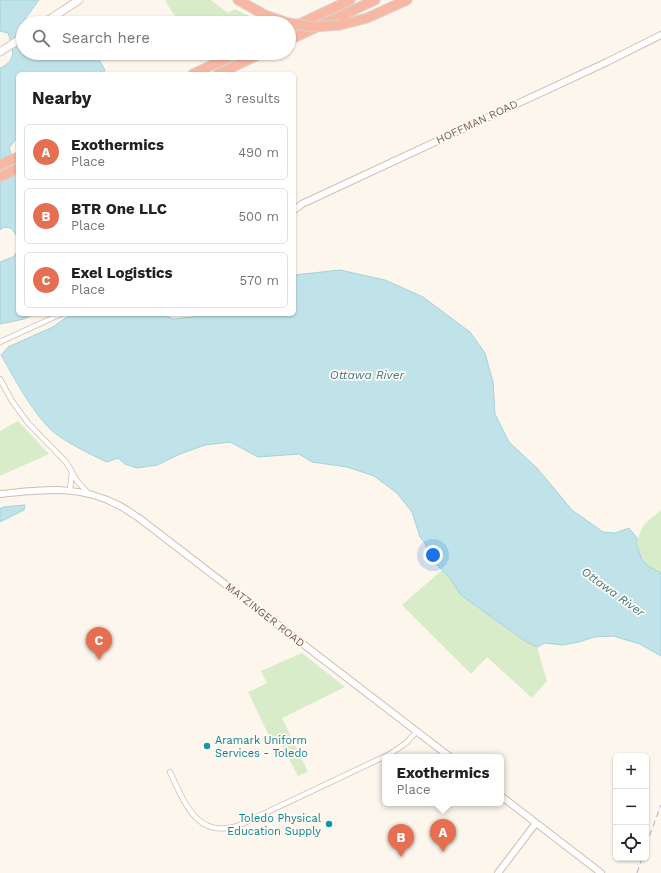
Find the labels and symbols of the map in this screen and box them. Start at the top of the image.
street label: HOFFMAN ROAD [434,97,520,147]
water label: Ottawa River [330,368,406,382]
your location [423,545,443,565]
water label: Ottawa River [579,564,648,620]
street label: MATZINGER ROAD [223,580,307,650]
pin: C [86,627,112,660]
place label: Aramark Uniform Services - Toledo [215,734,308,760]
marker: Aramark Uniform Services - Toledo [202,741,212,751]
place label: Toledo Physical Education Supply [227,812,322,838]
marker: Toledo Physical Education Supply [324,819,334,829]
pin: A [430,819,456,852]
pin: B [388,824,414,857]

